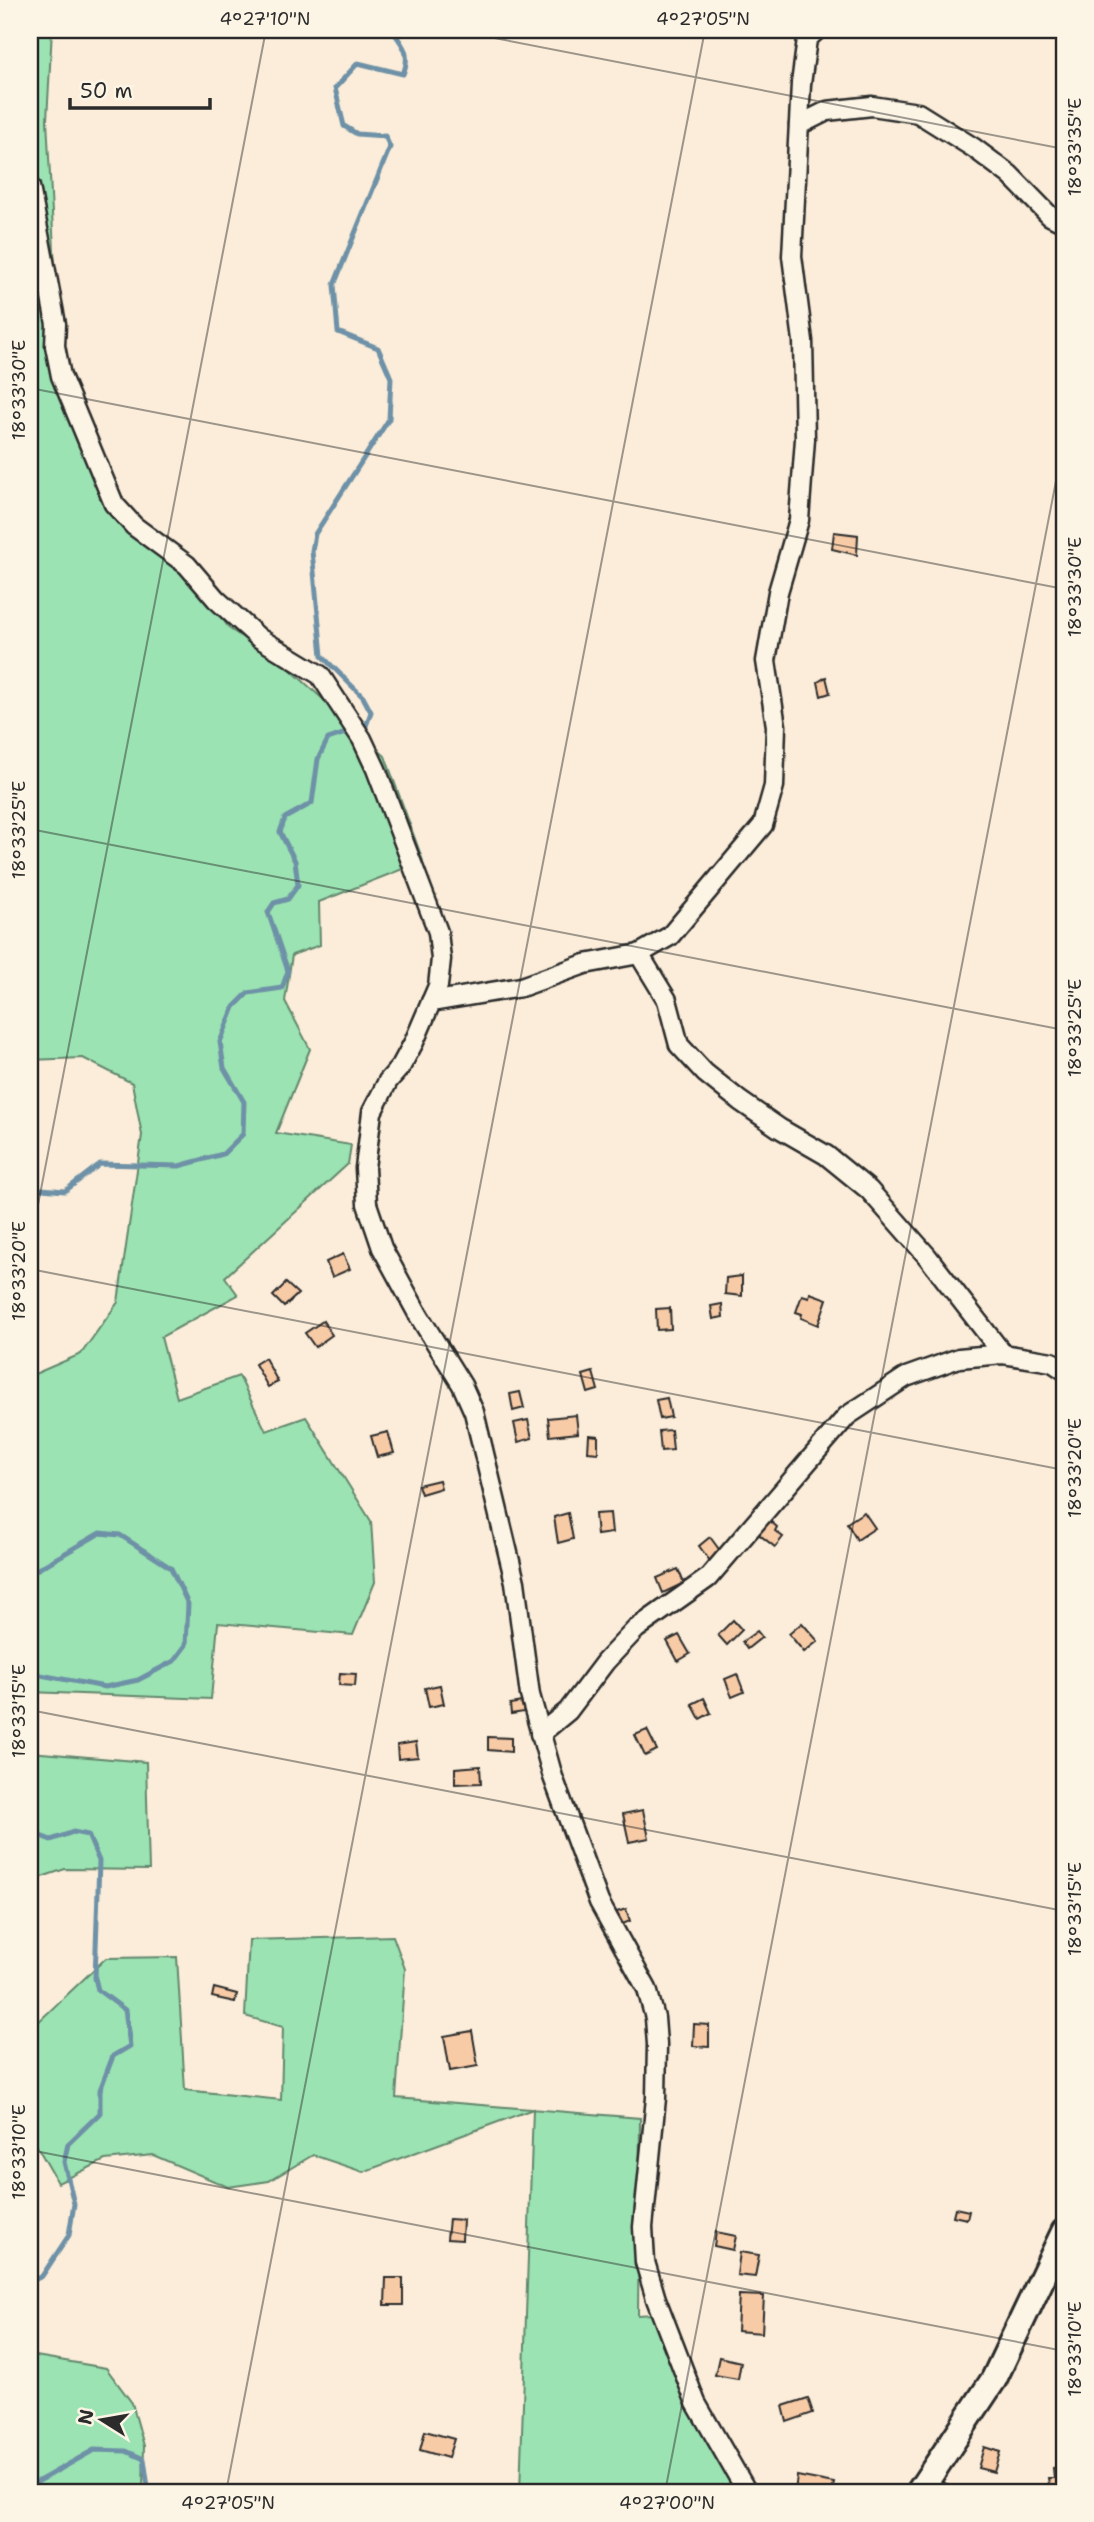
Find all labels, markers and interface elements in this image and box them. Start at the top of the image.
text: 4°27'10"N [220,7,310,31]
text: 4°27'05"N [656,7,750,31]
scale bar [70,66,210,110]
text: 50 m [80,77,133,105]
text: 18°33'35"E [1063,98,1087,196]
text: 18°33'30"E [7,340,31,440]
text: 18°33'30"E [1063,537,1087,637]
text: 18°33'25"E [7,781,31,879]
text: 18°33'25"E [1063,979,1087,1077]
text: 18°33'20"E [7,1221,31,1321]
text: 18°33'20"E [1063,1418,1087,1518]
text: 18°33'15"E [7,1664,31,1758]
text: 18°33'15"E [1063,1862,1087,1956]
text: 18°33'10"E [7,2104,31,2200]
text: 18°33'10"E [1063,2301,1087,2397]
north arrow [66,2386,136,2456]
text: N [72,2407,100,2427]
text: 4°27'05"N [181,2491,275,2515]
text: 4°27'00"N [619,2491,715,2515]

